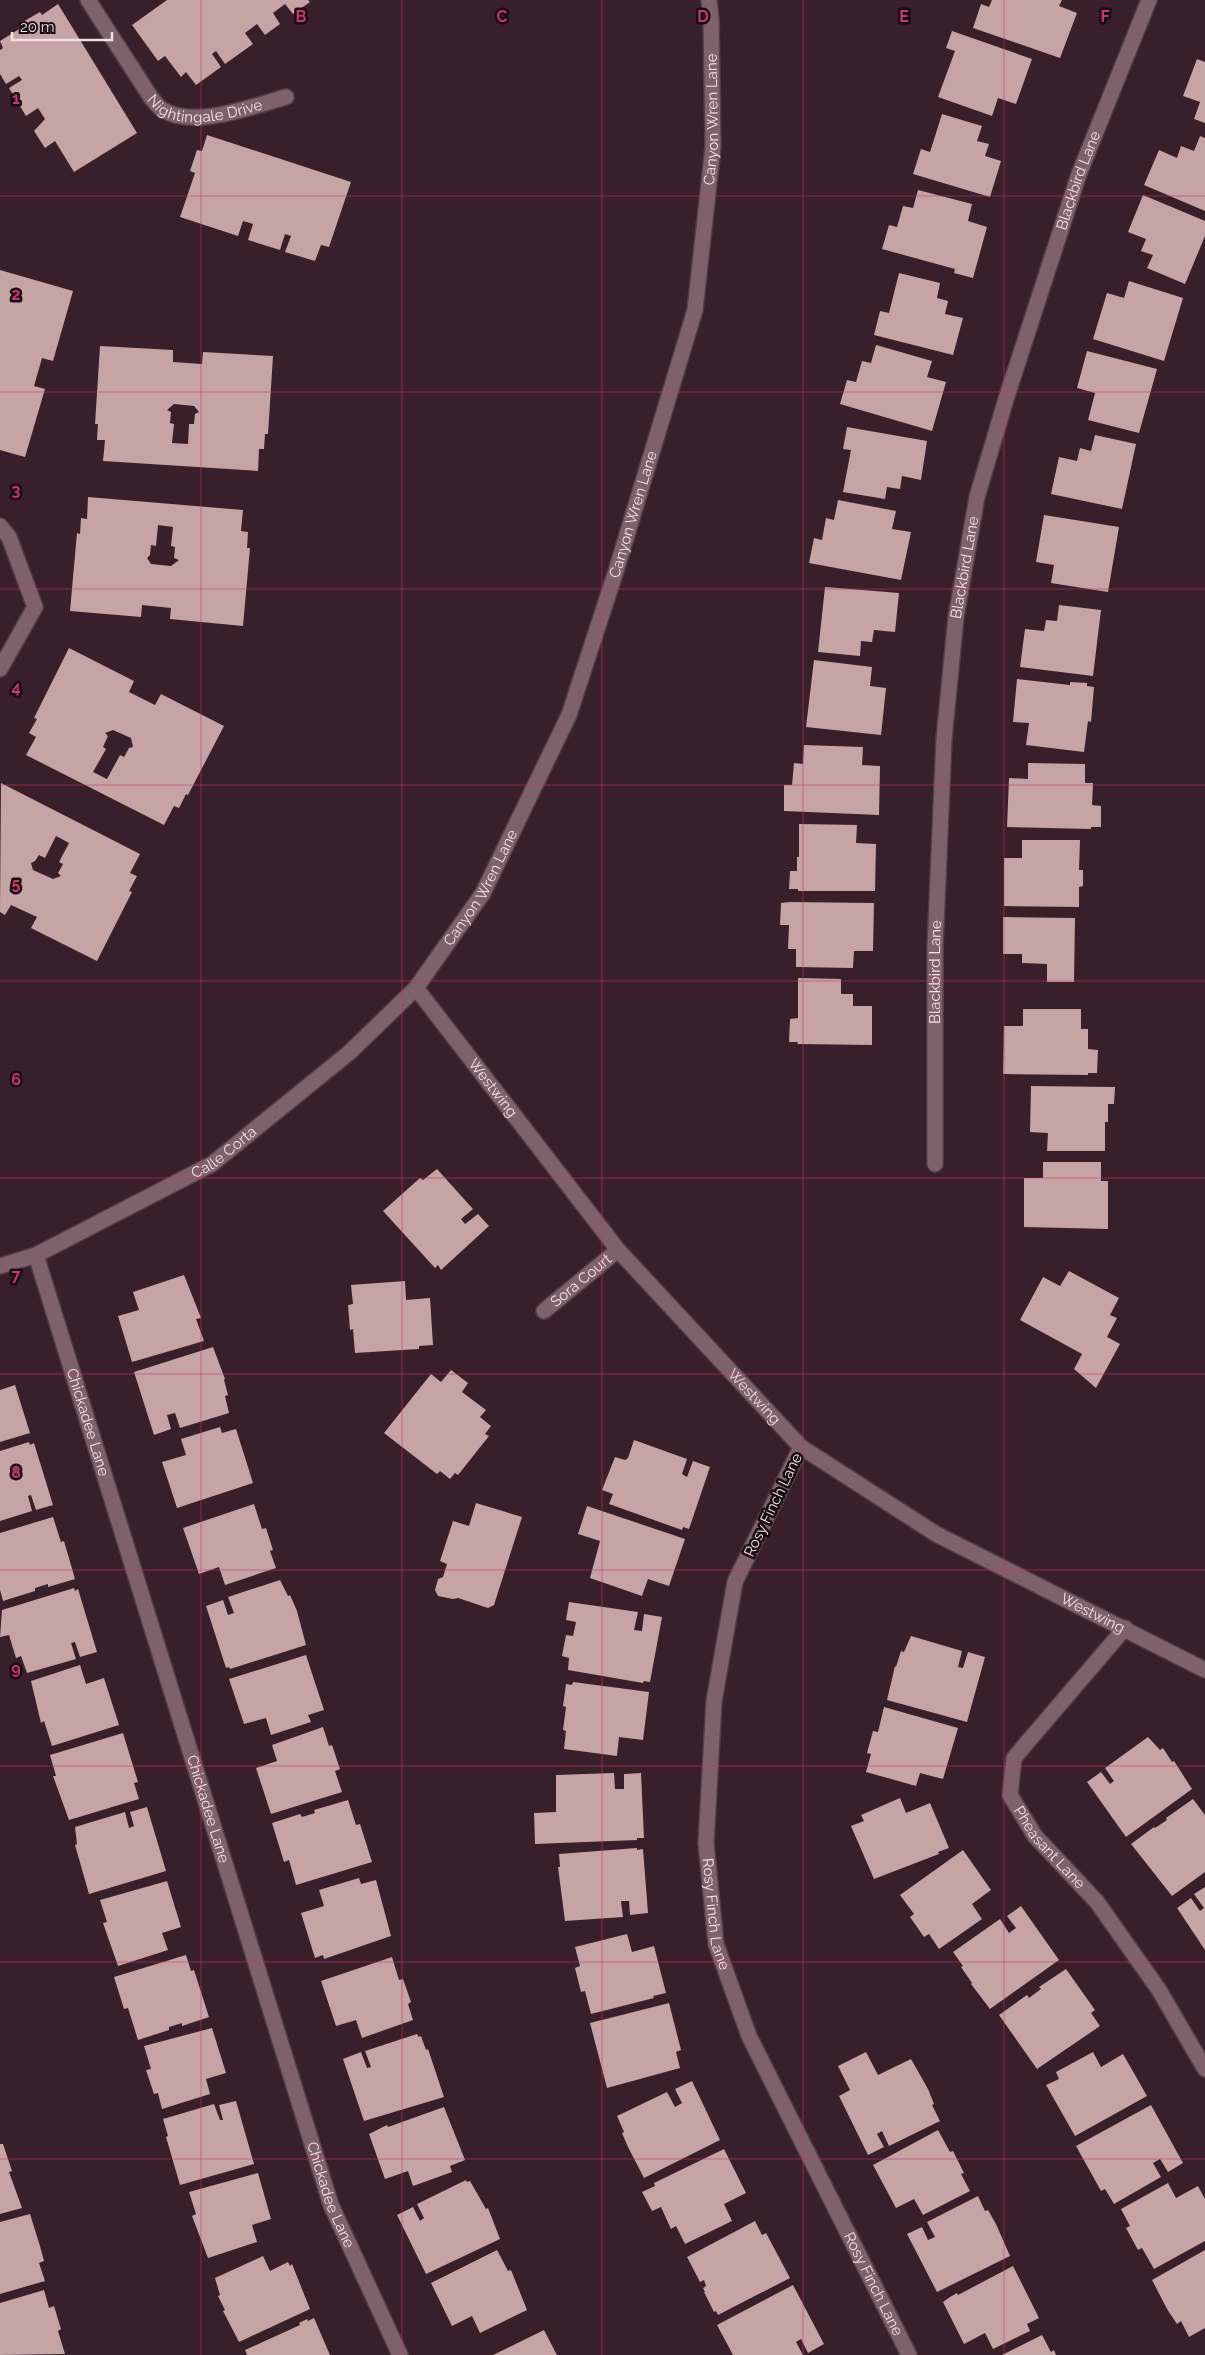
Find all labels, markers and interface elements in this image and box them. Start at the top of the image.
text: B [296,7,307,26]
text: C [497,7,508,26]
text: D [697,7,709,26]
text: E [899,7,909,26]
text: F [1100,7,1110,26]
scale bar [12,10,112,42]
text: 20 m [20,18,55,36]
street label: Canyon Wren Lane [700,53,722,186]
text: 1 [12,89,20,108]
street label: Nightingale Drive [143,91,265,126]
street label: Blackbird Lane [1052,128,1104,232]
text: 2 [11,285,21,304]
street label: Canyon Wren Lane [605,448,661,580]
text: 3 [12,481,21,500]
street label: Blackbird Lane [947,515,982,620]
text: 4 [11,678,21,697]
street label: Canyon Wren Lane [440,827,521,949]
text: 5 [12,874,21,893]
street label: Blackbird Lane [926,920,945,1024]
street label: Westwing [465,1055,521,1121]
text: 6 [11,1070,21,1089]
street label: Calle Corta [188,1123,260,1182]
street label: Sora Court [547,1250,615,1311]
text: 7 [12,1266,21,1285]
street label: Westwing [724,1365,784,1428]
street label: Chickadee Lane [63,1366,113,1478]
street label: Rosy Finch Lane [740,1450,806,1560]
text: 8 [11,1463,21,1482]
street label: Westwing [1058,1590,1128,1637]
text: 9 [11,1659,21,1678]
street label: Chickadee Lane [183,1753,233,1865]
street label: Pheasant Lane [1010,1803,1089,1893]
street label: Rosy Finch Lane [699,1857,734,1972]
street label: Chickadee Lane [303,2140,359,2251]
street label: Rosy Finch Lane [840,2229,907,2339]

